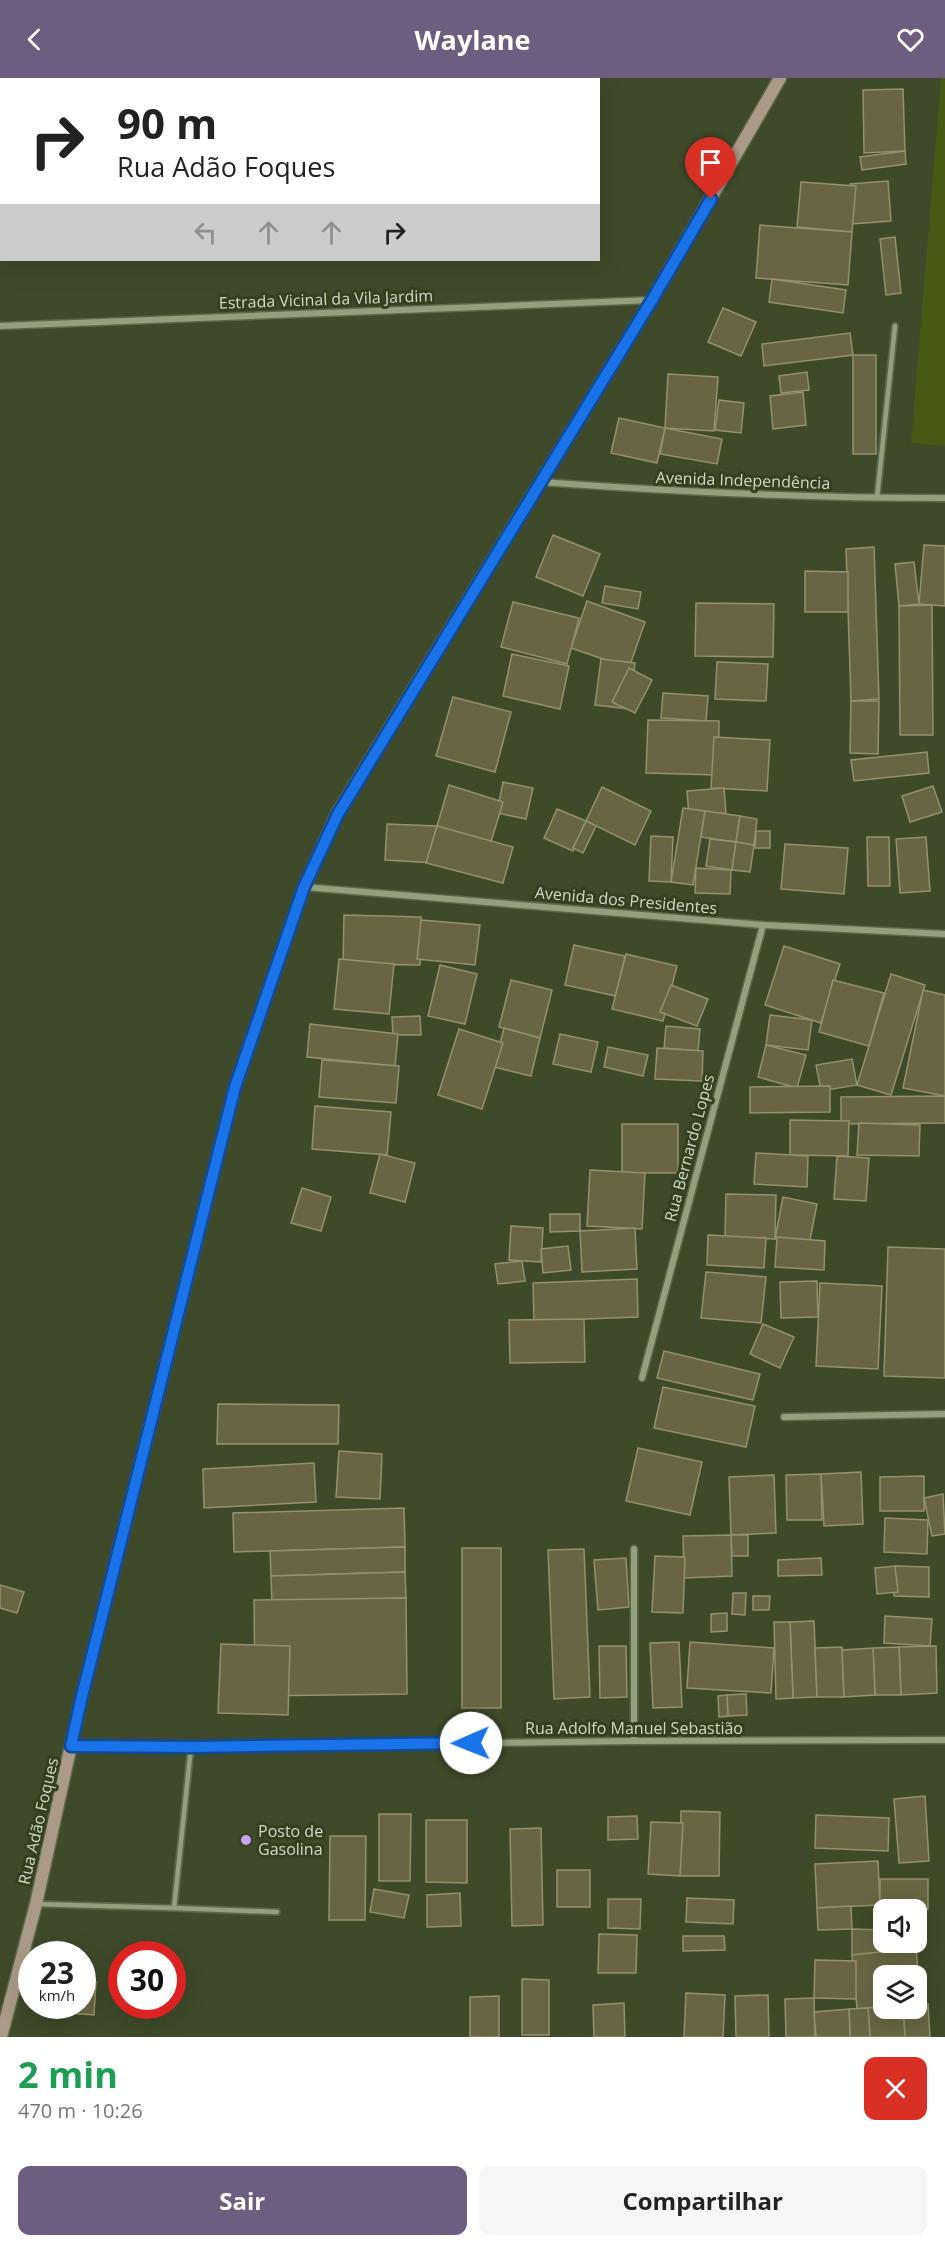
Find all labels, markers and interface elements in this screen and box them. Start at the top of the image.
text: Waylane [414,21,531,58]
icon: back [18,23,51,56]
icon: heart [894,23,927,56]
text: 90 m [117,94,217,151]
icon: right [18,102,96,180]
pin [685,137,736,199]
icon: arrive [694,146,727,179]
text: Rua Adão Foques [117,148,335,185]
icon: left [189,216,222,249]
icon: ahead [252,216,285,249]
icon: ahead [315,216,348,249]
icon: right [378,216,411,249]
street label: Estrada Vicinal da Vila Jardim [218,284,434,314]
street label: Avenida Independência [655,466,831,494]
street label: Avenida dos Presidentes [534,881,718,919]
street label: Rua Bernardo Lopes [659,1072,719,1224]
position arrow [439,1711,503,1775]
street label: Rua Adolfo Manuel Sebastião [525,1717,743,1739]
street label: Rua Adão Foques [13,1755,63,1887]
place label: Posto de Gasolina [258,1820,323,1860]
marker: Posto de Gasolina [239,1833,253,1847]
map controls [873,1899,927,2019]
button: sound [873,1899,927,1953]
speed limit sign: 30 [108,1941,186,2019]
text: 23 [40,1952,74,1993]
button: layers [873,1965,927,2019]
text: km/h [39,1985,75,2005]
text: 2 min [18,2050,118,2099]
button: close [864,2057,927,2120]
text: 470 m · 10:26 [18,2097,143,2124]
button: Sair [18,2166,467,2235]
button: Compartilhar [479,2166,927,2235]

